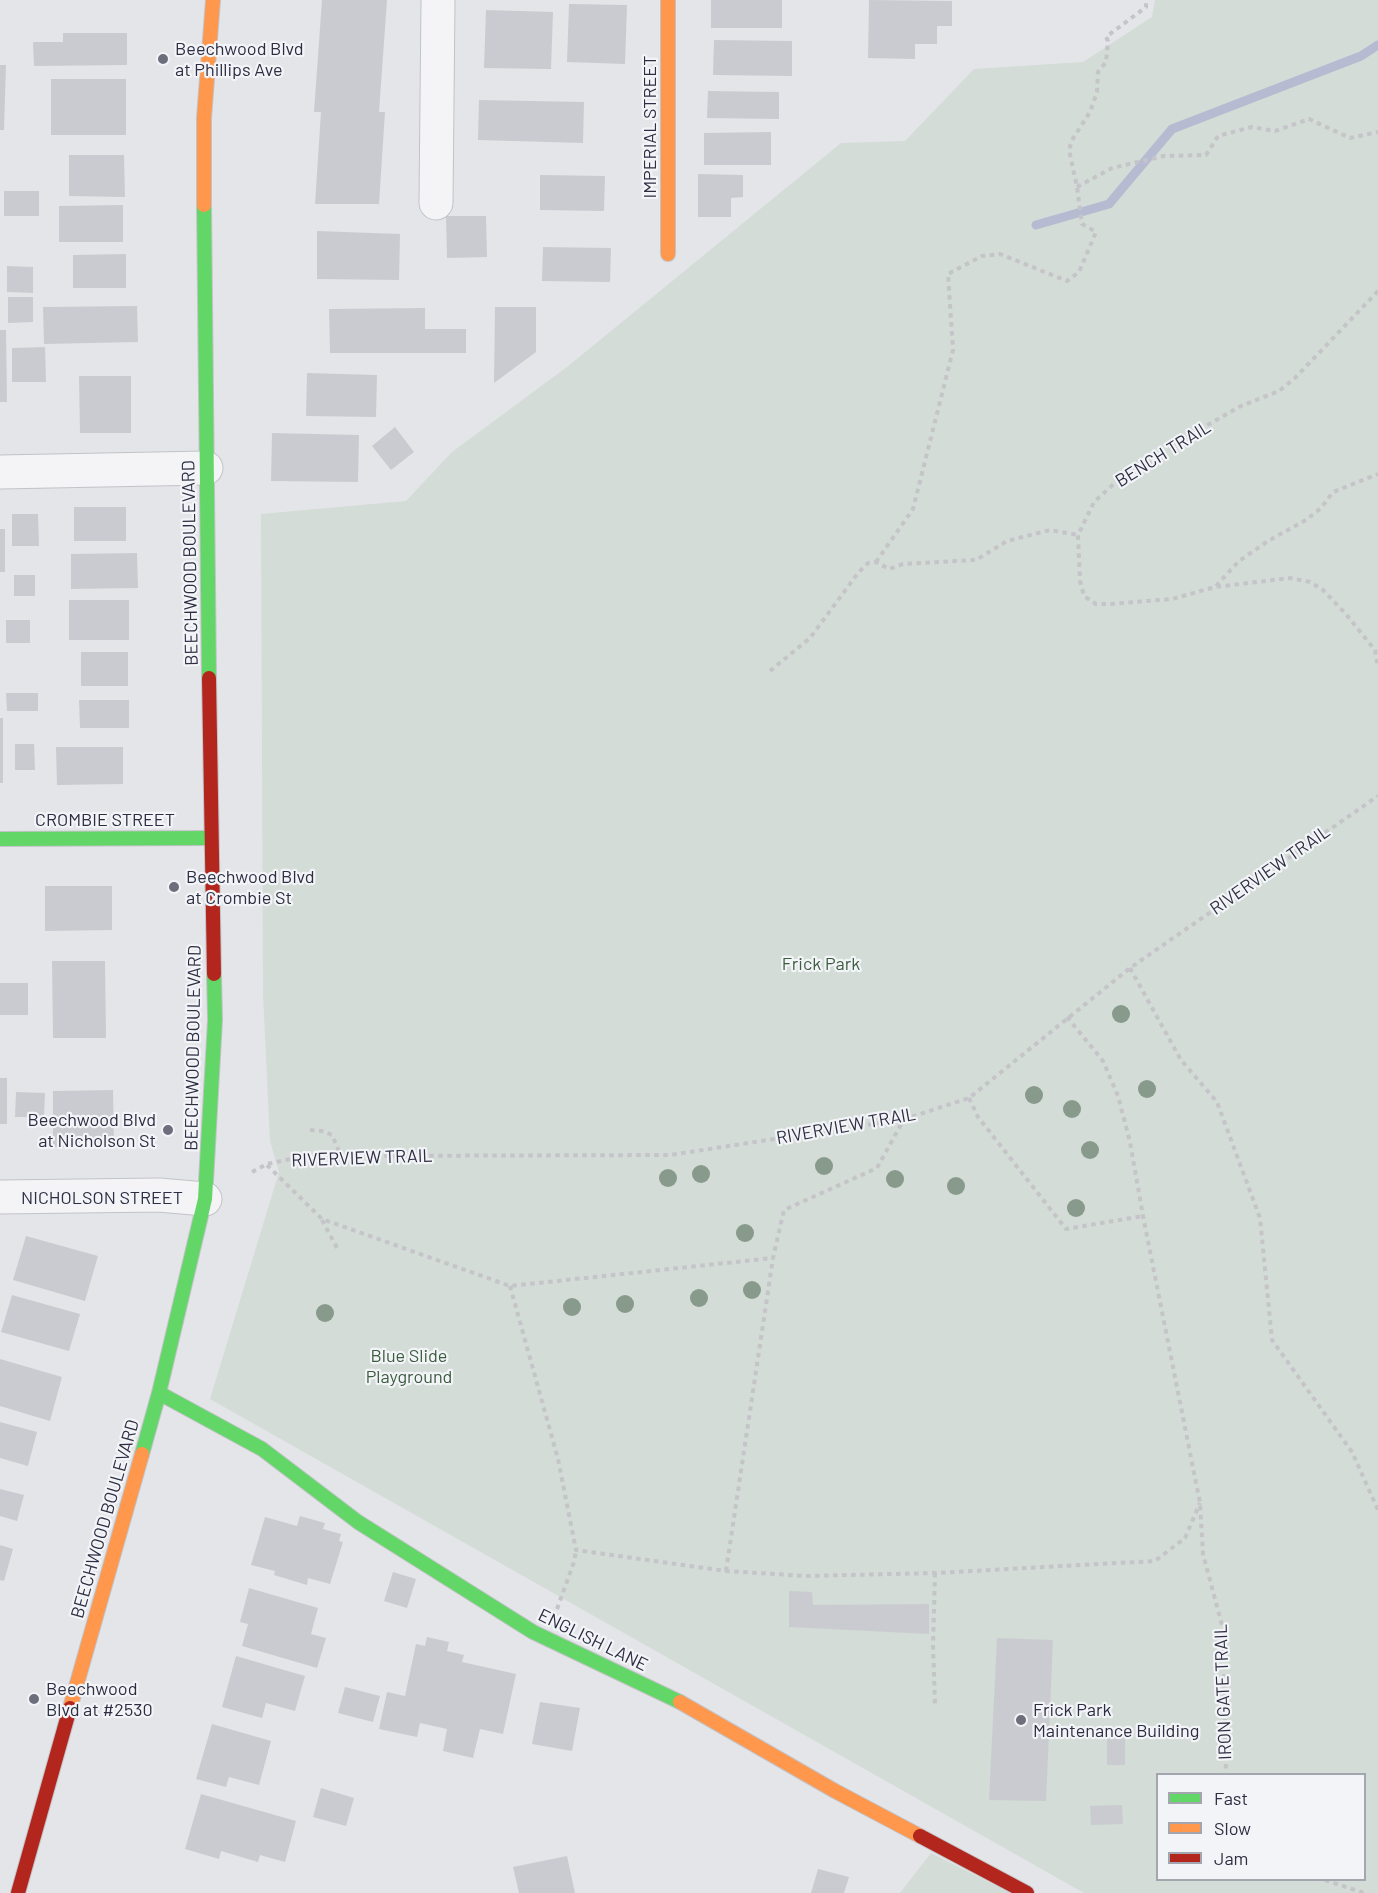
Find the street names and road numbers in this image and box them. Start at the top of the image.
street label: IMPERIAL STREET [639,56,661,198]
street label: BENCH TRAIL [1111,416,1215,492]
street label: BEECHWOOD BOULEVARD [177,460,203,666]
street label: CROMBIE STREET [35,809,175,831]
street label: RIVERVIEW TRAIL [1206,821,1334,919]
street label: BEECHWOOD BOULEVARD [180,945,206,1151]
street label: RIVERVIEW TRAIL [775,1103,917,1149]
street label: RIVERVIEW TRAIL [291,1145,433,1171]
street label: NICHOLSON STREET [21,1187,183,1209]
street label: BEECHWOOD BOULEVARD [66,1417,144,1621]
street label: ENGLISH LANE [535,1604,651,1676]
street label: IRON GATE TRAIL [1210,1624,1236,1760]

